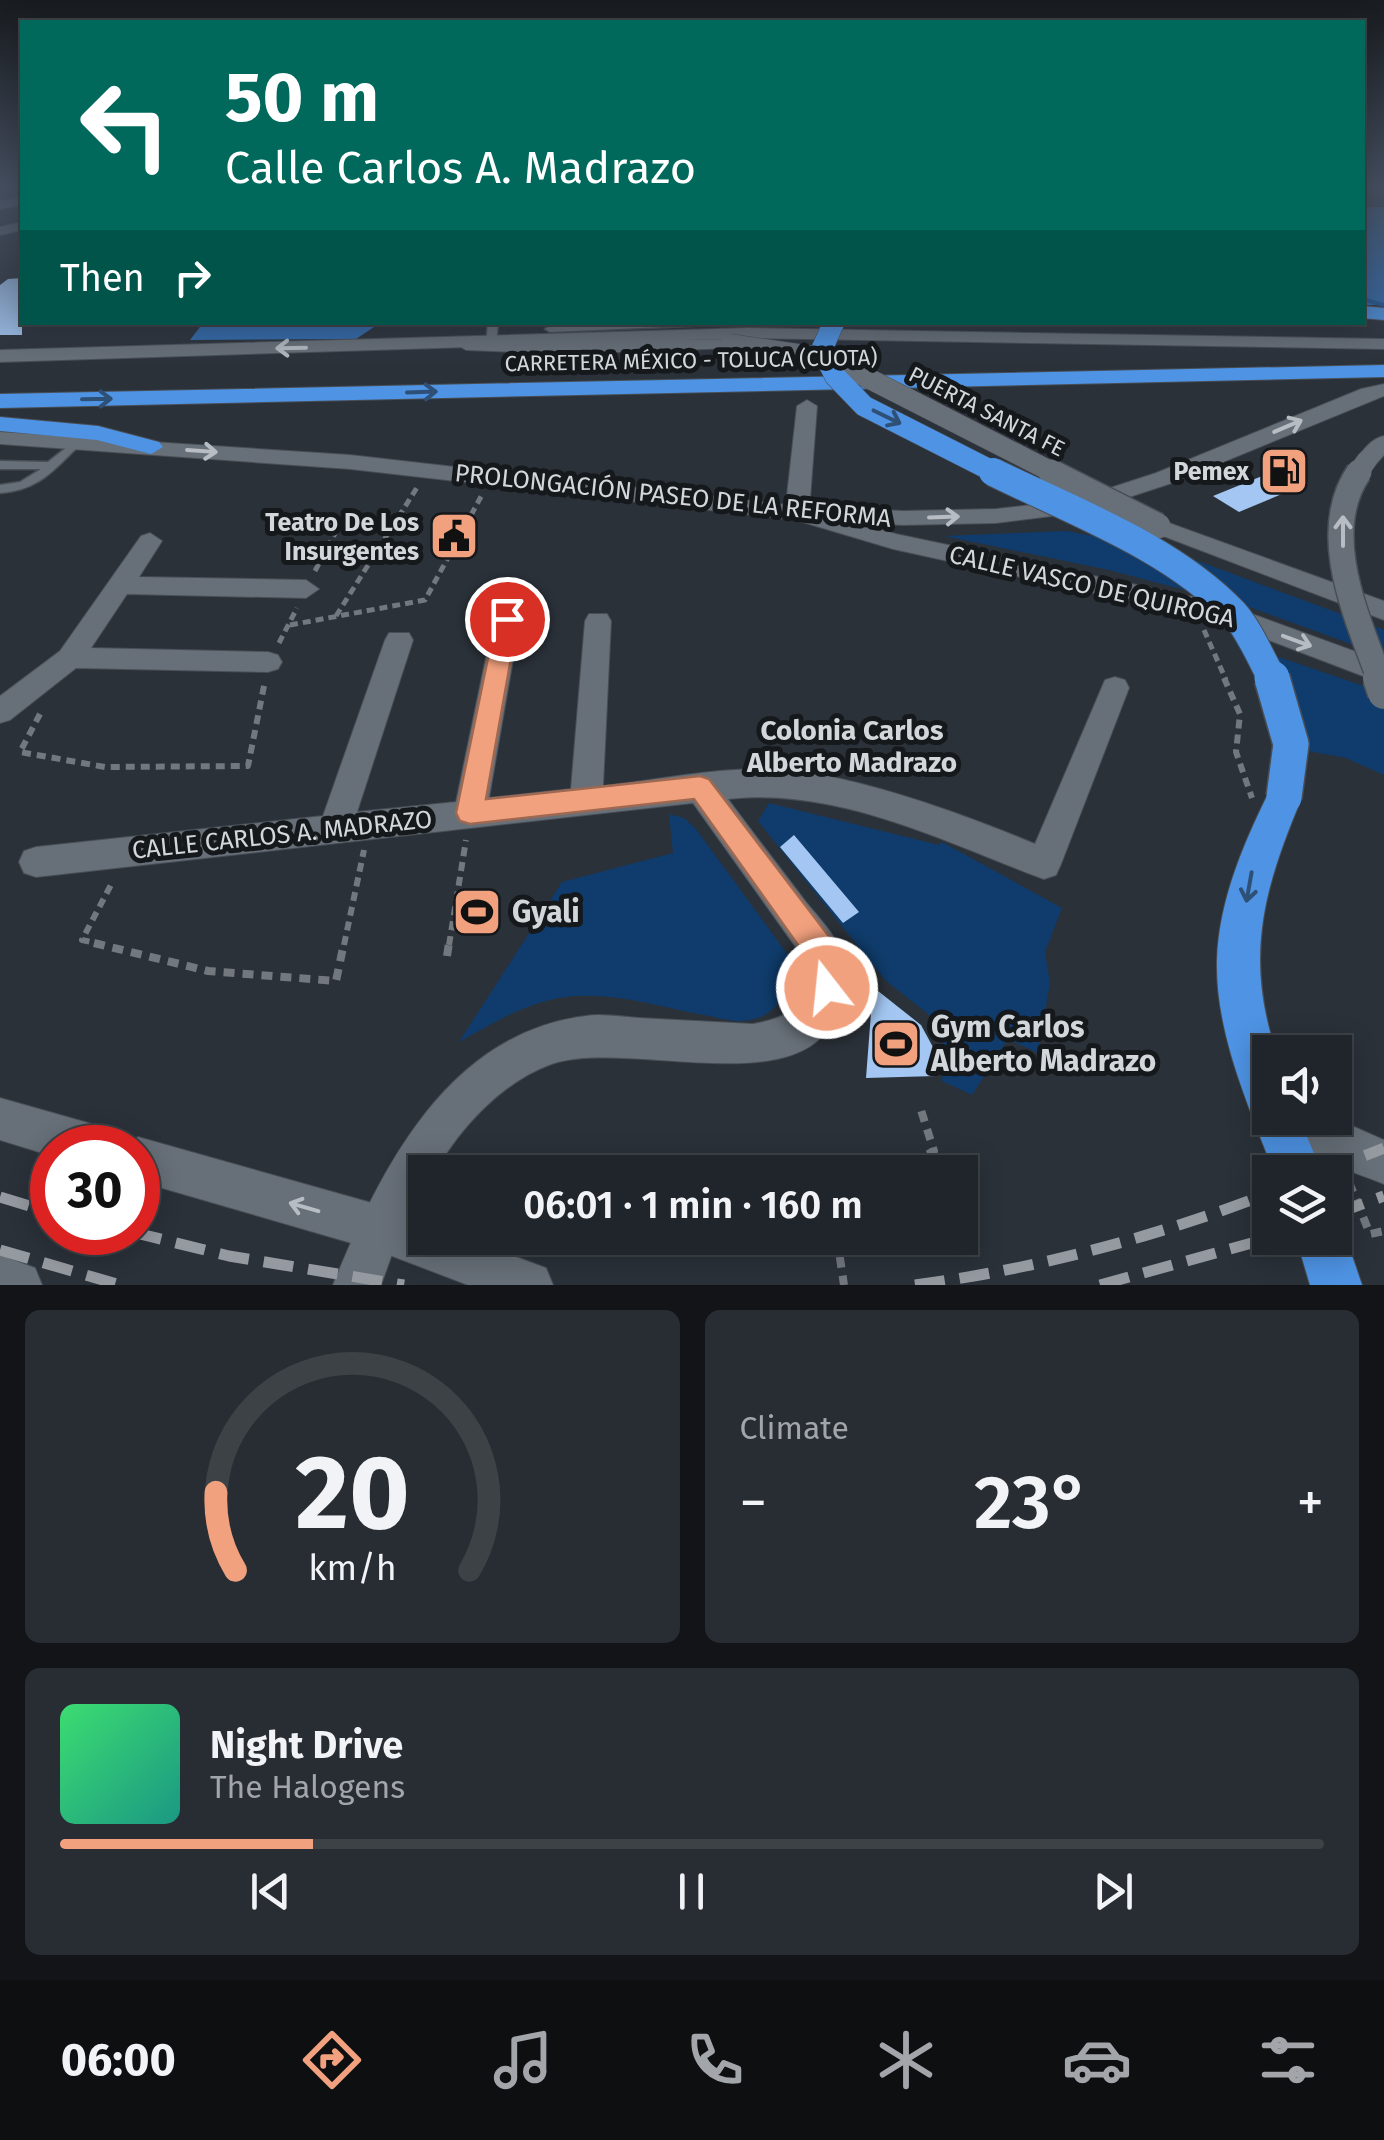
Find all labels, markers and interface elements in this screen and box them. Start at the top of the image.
text: 50 m [225,56,379,140]
icon: left [60,60,190,190]
text: Calle Carlos A. Madrazo [225,141,696,195]
icon: right [165,250,220,305]
text: Then [60,255,145,301]
one-way arrow [275,339,307,358]
street label: CARRETERA MÉXICO - TOLUCA (CUOTA) [504,344,878,377]
street label: PUERTA SANTA FE [904,360,1069,462]
one-way arrow [406,382,438,401]
one-way arrow [81,390,113,409]
one-way arrow [872,408,901,427]
one-way arrow [1272,416,1303,434]
one-way arrow [186,442,218,461]
fuel station icon: Pemex [1258,445,1310,497]
street label: PROLONGACIÓN PASEO DE LA REFORMA [453,457,893,534]
place label: Pemex [1174,457,1250,487]
place label: Teatro De Los Insurgentes [265,508,419,567]
one-way arrow [927,508,959,527]
public building icon: Teatro De Los Insurgentes [428,510,480,562]
one-way arrow [1334,516,1352,548]
street label: CALLE VASCO DE QUIROGA [946,540,1238,635]
pin [465,577,550,662]
icon: arrive [480,592,535,647]
one-way arrow [1281,633,1312,651]
district label: Colonia Carlos Alberto Madrazo [746,714,957,779]
street label: CALLE CARLOS A. MADRAZO [131,804,434,866]
one-way arrow [1239,871,1258,903]
sports icon: Gyali [451,886,503,938]
place label: Gyali [512,894,580,930]
position arrow [775,936,879,1040]
place label: Gym Carlos Alberto Madrazo [930,1009,1156,1079]
sports icon: Gym Carlos Alberto Madrazo [870,1018,922,1070]
map controls [1252,1035,1352,1255]
button: sound [1252,1035,1352,1135]
speed limit sign: 30 [30,1125,160,1255]
button: layers [1252,1155,1352,1255]
text: 06:01 · 1 min · 160 m [523,1182,863,1228]
one-way arrow [289,1197,321,1215]
text: Climate [740,1409,849,1447]
text: 20 [295,1431,410,1556]
text: 23° [974,1458,1090,1548]
text: − [740,1470,767,1536]
text: + [1297,1470,1324,1536]
text: km/h [308,1547,396,1589]
text: Night Drive [210,1722,403,1768]
text: The Halogens [210,1768,405,1806]
icon: previous [243,1864,298,1919]
icon: pause [664,1864,719,1919]
icon: next [1086,1864,1141,1919]
icon: directions [297,2025,367,2095]
icon: music [488,2025,558,2095]
icon: phone [680,2025,750,2095]
icon: climate [871,2025,941,2095]
icon: car [1062,2025,1132,2095]
icon: filters [1253,2025,1323,2095]
text: 06:00 [61,2033,176,2087]

